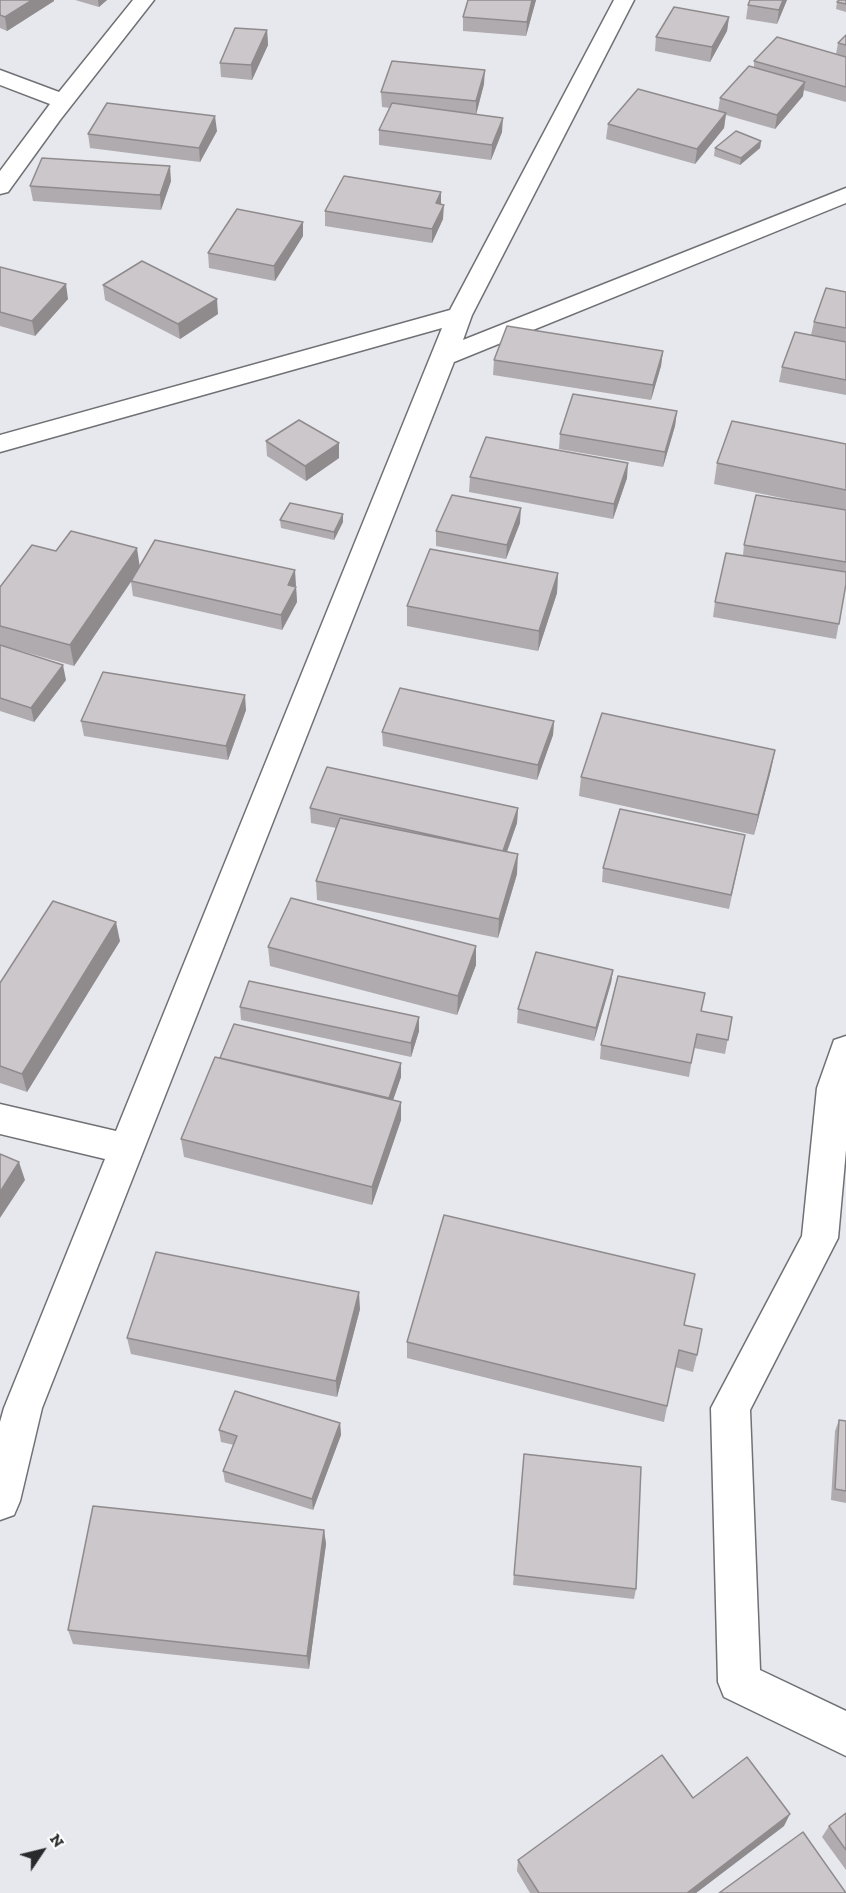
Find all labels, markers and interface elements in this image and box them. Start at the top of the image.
north arrow [12,1821,72,1881]
text: N [46,1830,68,1851]

